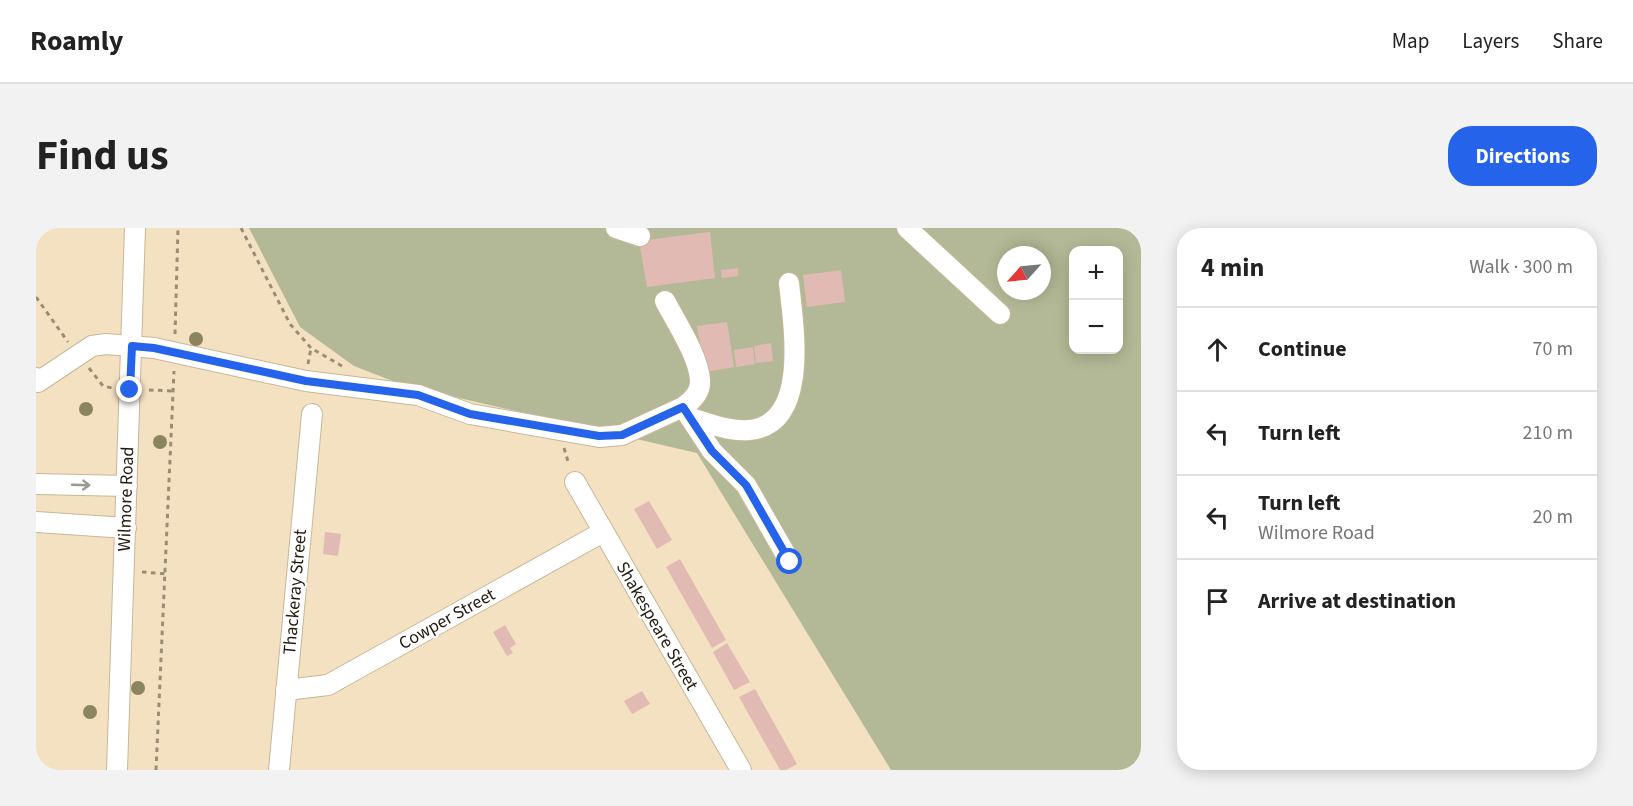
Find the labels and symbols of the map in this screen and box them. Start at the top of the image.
north arrow [997,246,1051,300]
route end [116,376,142,402]
street label: Wilmore Road [112,446,140,552]
one-way arrow [71,479,91,491]
street label: Thackeray Street [277,528,313,656]
route start [776,548,802,574]
street label: Shakespeare Street [610,557,704,695]
street label: Cowper Street [394,582,500,656]

